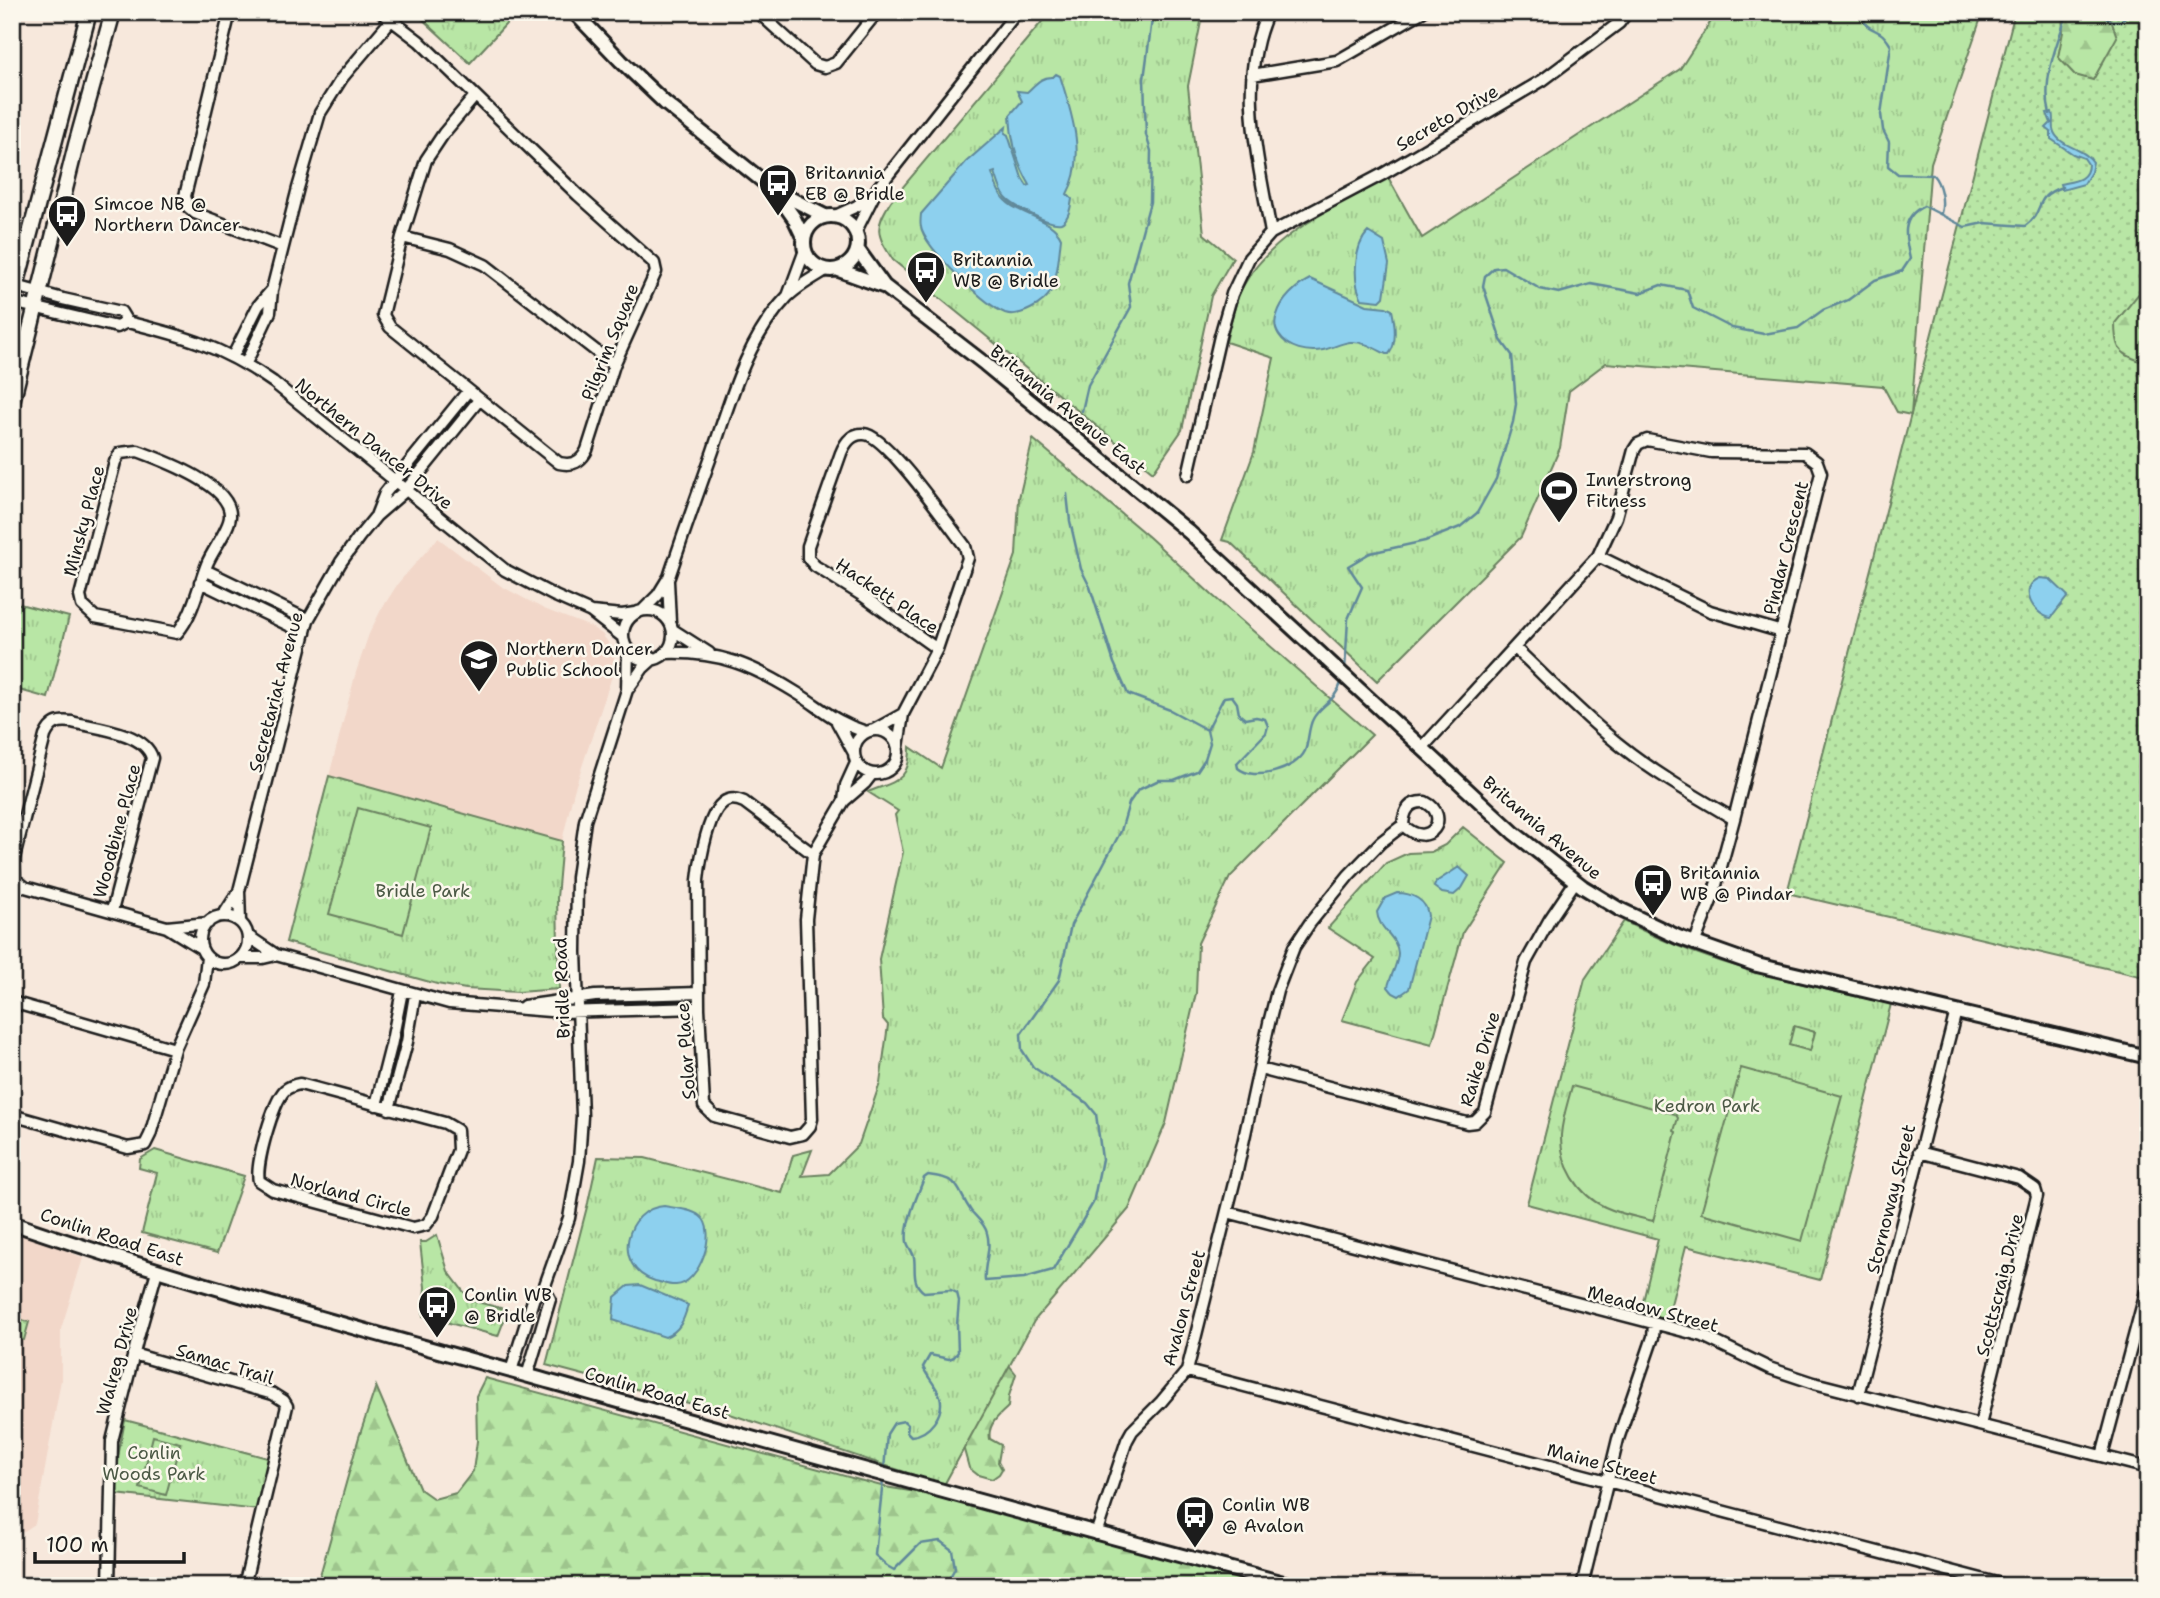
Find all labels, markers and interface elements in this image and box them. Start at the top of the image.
street label: Secreto Drive [1391,79,1503,157]
place label: Britannia EB @ Bridle [805,161,905,206]
bus stop icon: Britannia EB @ Bridle [757,162,799,217]
place label: Simcoe NB @ Northern Dancer [94,192,240,237]
bus stop icon: Simcoe NB @ Northern Dancer [46,193,88,248]
place label: Britannia WB @ Bridle [953,248,1059,293]
bus stop icon: Britannia WB @ Bridle [905,249,947,304]
street label: Pilgrim Square [576,280,644,404]
street label: Britannia Avenue East [985,340,1151,480]
street label: Northern Dancer Drive [290,373,458,515]
street label: Minsky Place [58,463,110,579]
place label: Innerstrong Fitness [1586,468,1692,513]
sports icon: Innerstrong Fitness [1538,469,1580,524]
street label: Pindar Crescent [1758,478,1814,617]
street label: Hackett Place [831,553,943,639]
street label: Secretariat Avenue [243,609,309,775]
place label: Northern Dancer Public School [506,637,652,682]
school or university icon: Northern Dancer Public School [458,638,500,693]
street label: Woodbine Place [88,761,146,901]
street label: Britannia Avenue [1477,771,1607,885]
place label: Britannia WB @ Pindar [1680,861,1793,906]
bus stop icon: Britannia WB @ Pindar [1632,862,1674,917]
park label: Bridle Park [376,879,470,903]
street label: Bridle Road [548,937,576,1039]
street label: Solar Place [671,1002,701,1100]
street label: Raike Drive [1454,1009,1506,1109]
park label: Kedron Park [1654,1094,1760,1118]
street label: Stornoway Street [1861,1122,1921,1276]
street label: Norland Circle [288,1167,414,1223]
street label: Conlin Road East [37,1202,187,1272]
street label: Scottscraig Drive [1971,1211,2029,1359]
street label: Avalon Street [1157,1247,1211,1369]
street label: Meadow Street [1585,1280,1721,1338]
place label: Conlin WB @ Bridle [464,1283,552,1328]
bus stop icon: Conlin WB @ Bridle [416,1284,458,1339]
street label: Walreg Drive [91,1304,143,1418]
street label: Samac Trail [173,1338,277,1390]
street label: Conlin Road East [582,1361,732,1425]
street label: Maine Street [1544,1438,1660,1490]
park label: Conlin Woods Park [102,1441,206,1486]
place label: Conlin WB @ Avalon [1222,1493,1310,1538]
bus stop icon: Conlin WB @ Avalon [1174,1494,1216,1549]
scale bar [35,1521,184,1565]
text: 100 m [46,1531,109,1559]

